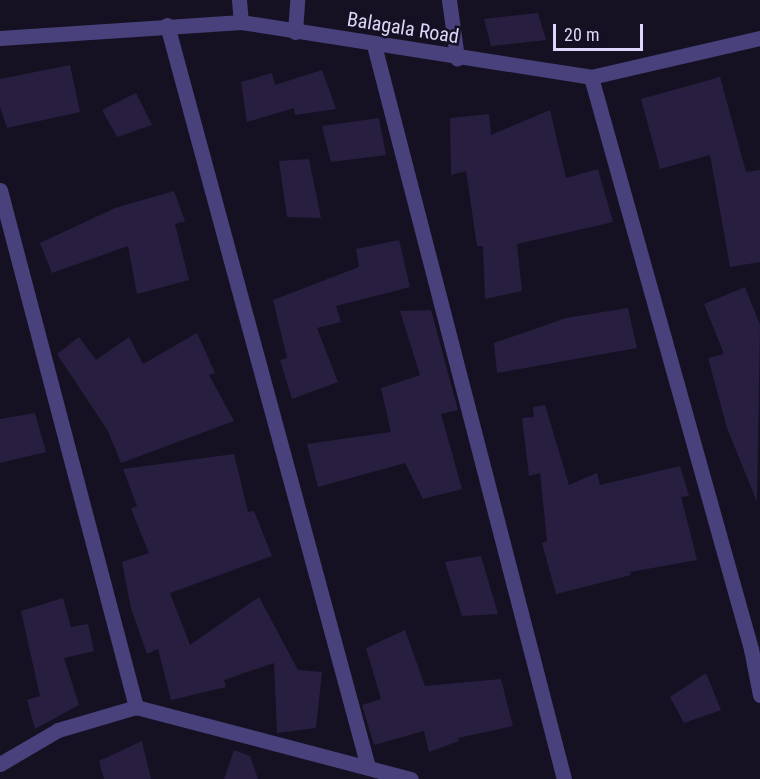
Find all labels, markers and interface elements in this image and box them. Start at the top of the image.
street label: Balagala Road [345,7,461,49]
scale bar [556,12,646,50]
text: 20 m [564,24,599,45]

